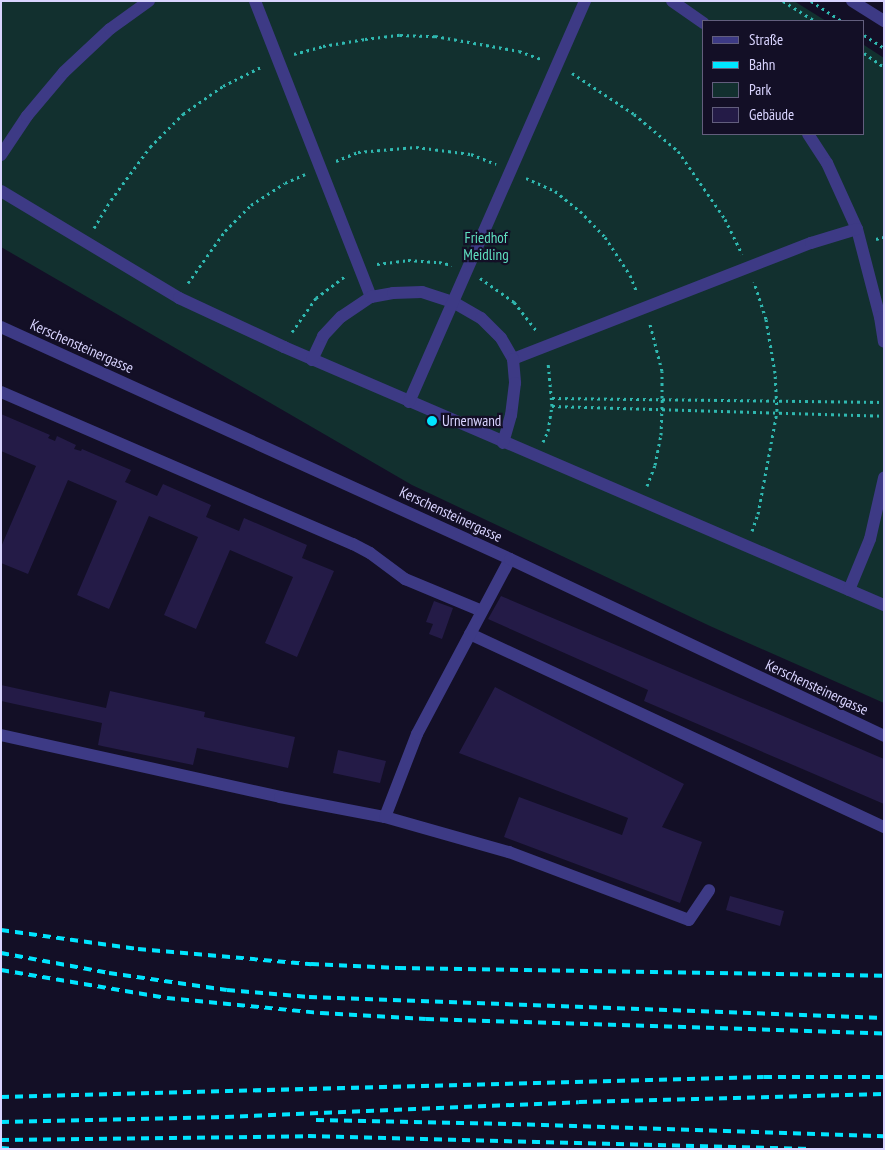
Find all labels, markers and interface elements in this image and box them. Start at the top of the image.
legend [702,20,865,135]
text: Straße [749,30,783,49]
text: Bahn [749,55,775,74]
text: Park [749,80,771,99]
text: Gebäude [749,105,794,124]
park label: Friedhof Meidling [463,228,509,263]
street label: Kerschensteinergasse [28,315,136,377]
place label: Urnenwand [442,412,501,430]
marker: Urnenwand [426,415,438,427]
street label: Kerschensteinergasse [397,482,505,546]
street label: Kerschensteinergasse [763,655,871,719]

